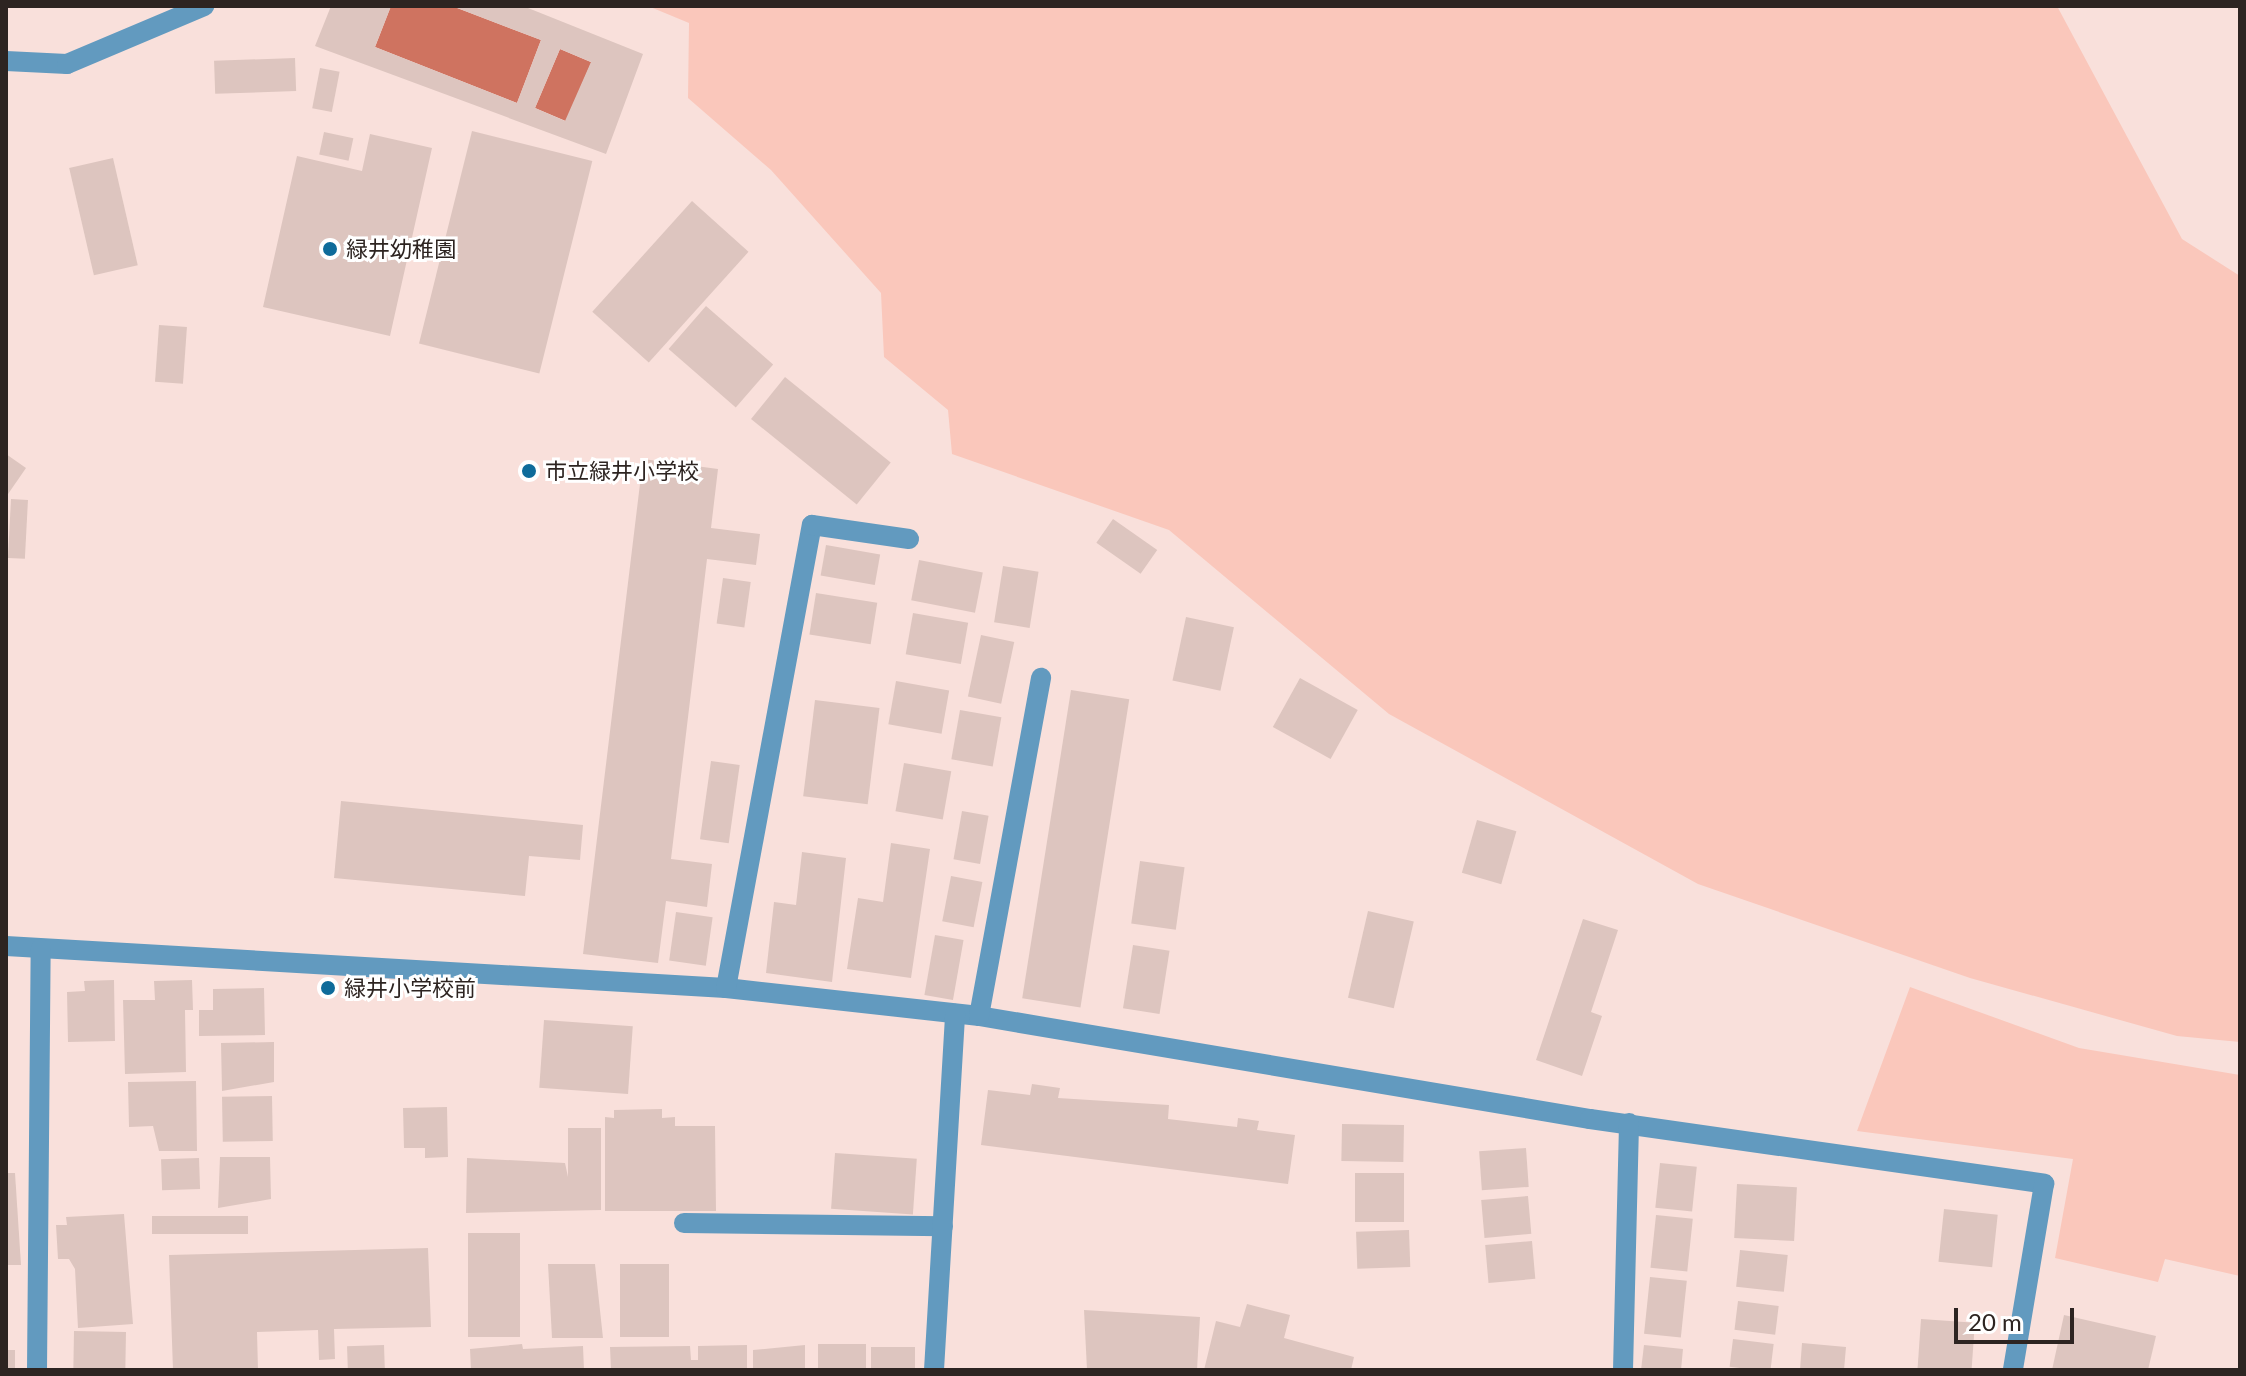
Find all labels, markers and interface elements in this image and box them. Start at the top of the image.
place label: 緑井幼稚園 [346,236,456,262]
marker: 緑井幼稚園 [321,240,339,258]
place label: 市立緑井小学校 [545,458,699,484]
marker: 市立緑井小学校 [520,462,538,480]
place label: 緑井小学校前 [344,975,476,1001]
marker: 緑井小学校前 [319,979,337,997]
scale bar [1958,1292,2078,1342]
text: 20 m [1968,1307,2022,1336]

